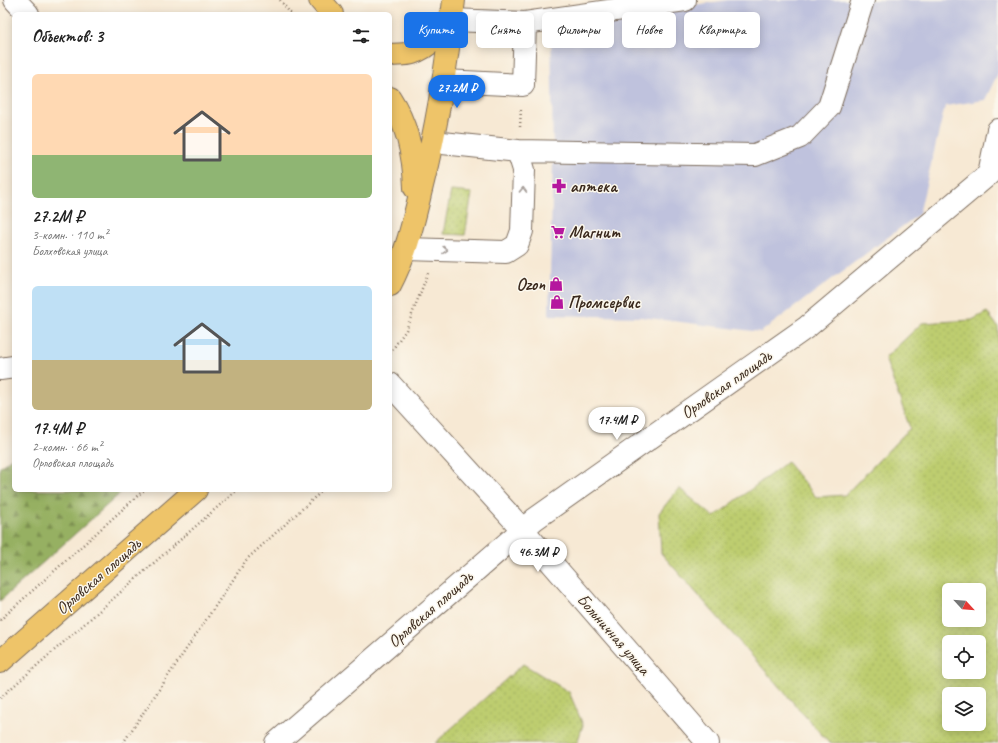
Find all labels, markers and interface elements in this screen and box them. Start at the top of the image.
chip: Купить [404,12,468,48]
chip: Снять [476,12,534,48]
chip: Фильтры [542,12,614,48]
chip: Новое [622,12,676,48]
chip: Квартира [684,12,760,48]
icon: filters [350,25,372,47]
text: Объектов: 3 [32,26,103,47]
pin: 27.2M ₽ [420,75,494,109]
text: 27.2M ₽ [437,80,477,96]
icon: home [166,100,238,172]
place label: аптека [570,176,618,197]
pharmacy icon: аптека [551,178,567,194]
one-way arrow [519,187,527,193]
text: 27.2M ₽ [32,206,84,227]
place label: Магнит [569,222,621,243]
supermarket icon: Магнит [550,224,566,240]
text: 3-комн. · 110 m² [32,227,108,243]
text: Болховская улица [32,243,107,259]
one-way arrow [442,246,448,254]
place label: Ozon [517,274,546,295]
shop icon: Ozon [548,276,564,292]
place label: Промсервис [568,292,641,313]
shop icon: Промсервис [549,294,565,310]
icon: home [166,312,238,384]
street label: Орловская площадь [677,345,777,423]
pin: 17.4M ₽ [580,407,654,441]
text: 17.4M ₽ [597,412,637,428]
text: 17.4M ₽ [32,418,84,439]
text: 2-комн. · 66 m² [32,439,102,455]
text: Орловская площадь [32,455,113,471]
street label: Орловская площадь [51,533,146,619]
pin: 46.3M ₽ [501,539,575,573]
text: 46.3M ₽ [518,544,558,560]
street label: Орловская площадь [383,566,478,652]
north arrow [942,583,986,627]
map controls [942,583,986,731]
street label: Больничная улица [573,589,656,680]
button: locate [942,635,986,679]
button: layers [942,687,986,731]

